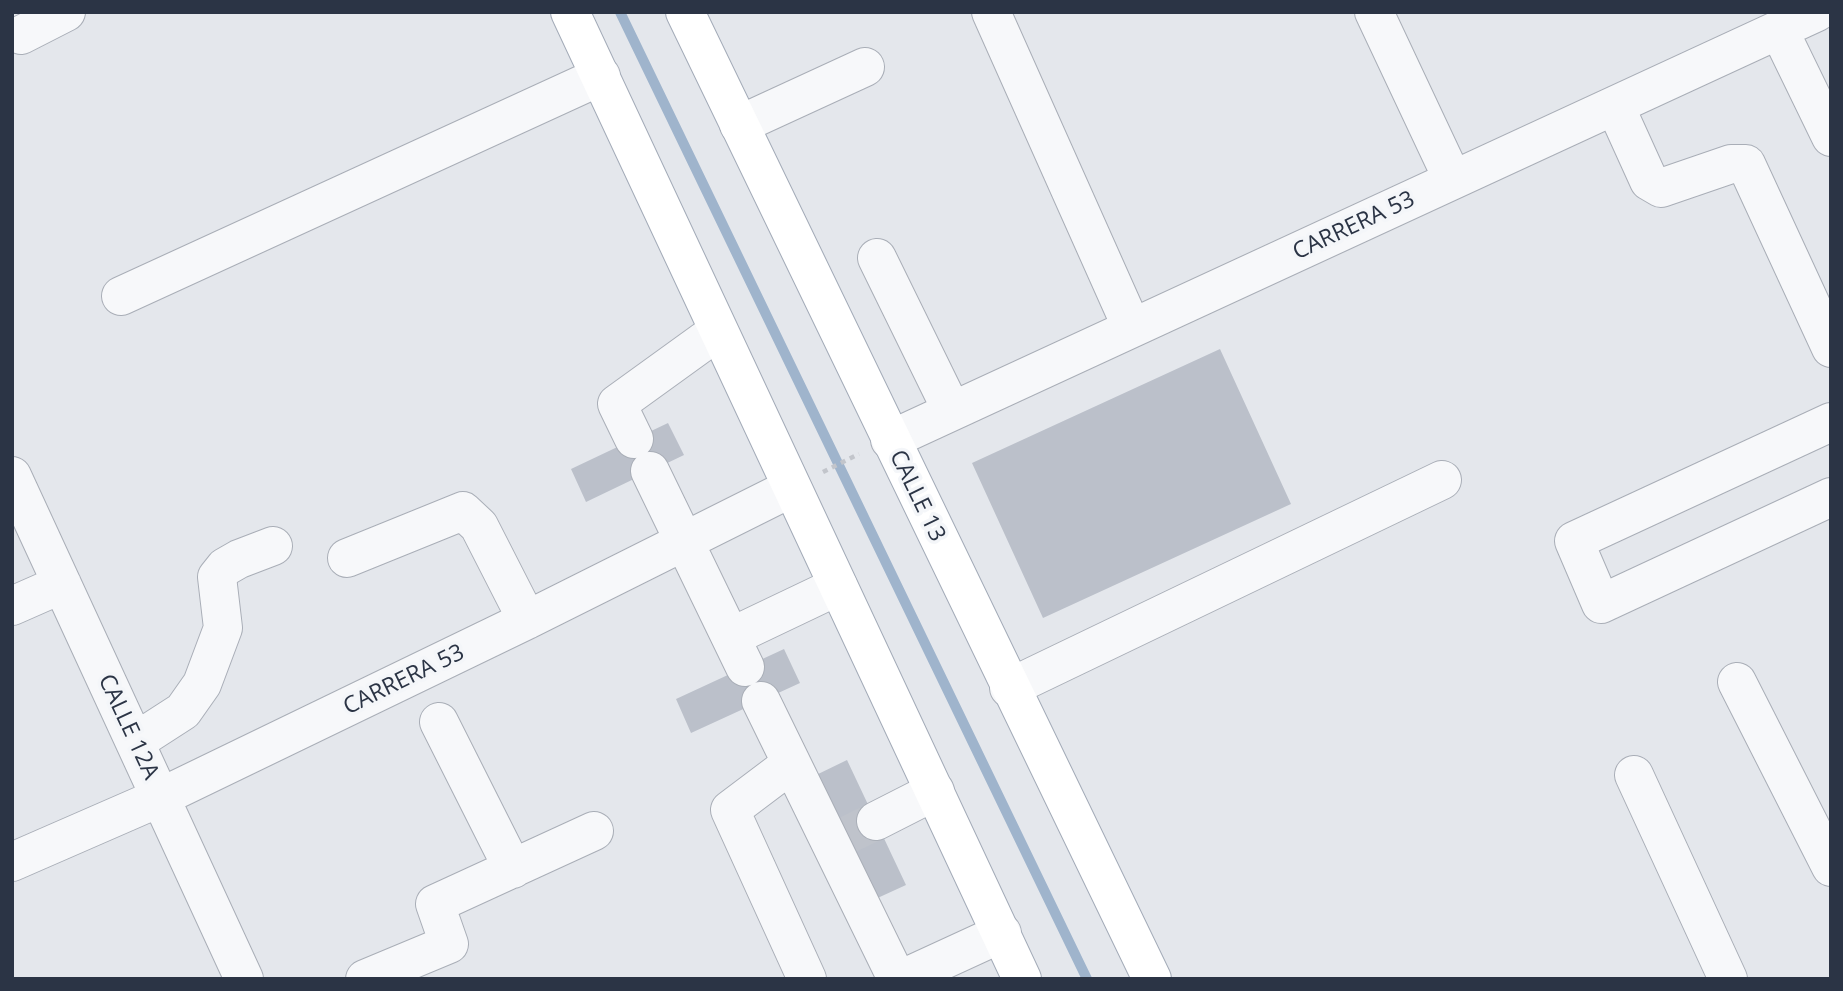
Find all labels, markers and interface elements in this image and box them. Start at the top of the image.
street label: CARRERA 53 [1289,186,1419,266]
street label: CALLE 13 [883,446,951,546]
street label: CARRERA 53 [339,639,469,721]
street label: CALLE 12A [92,670,164,784]

